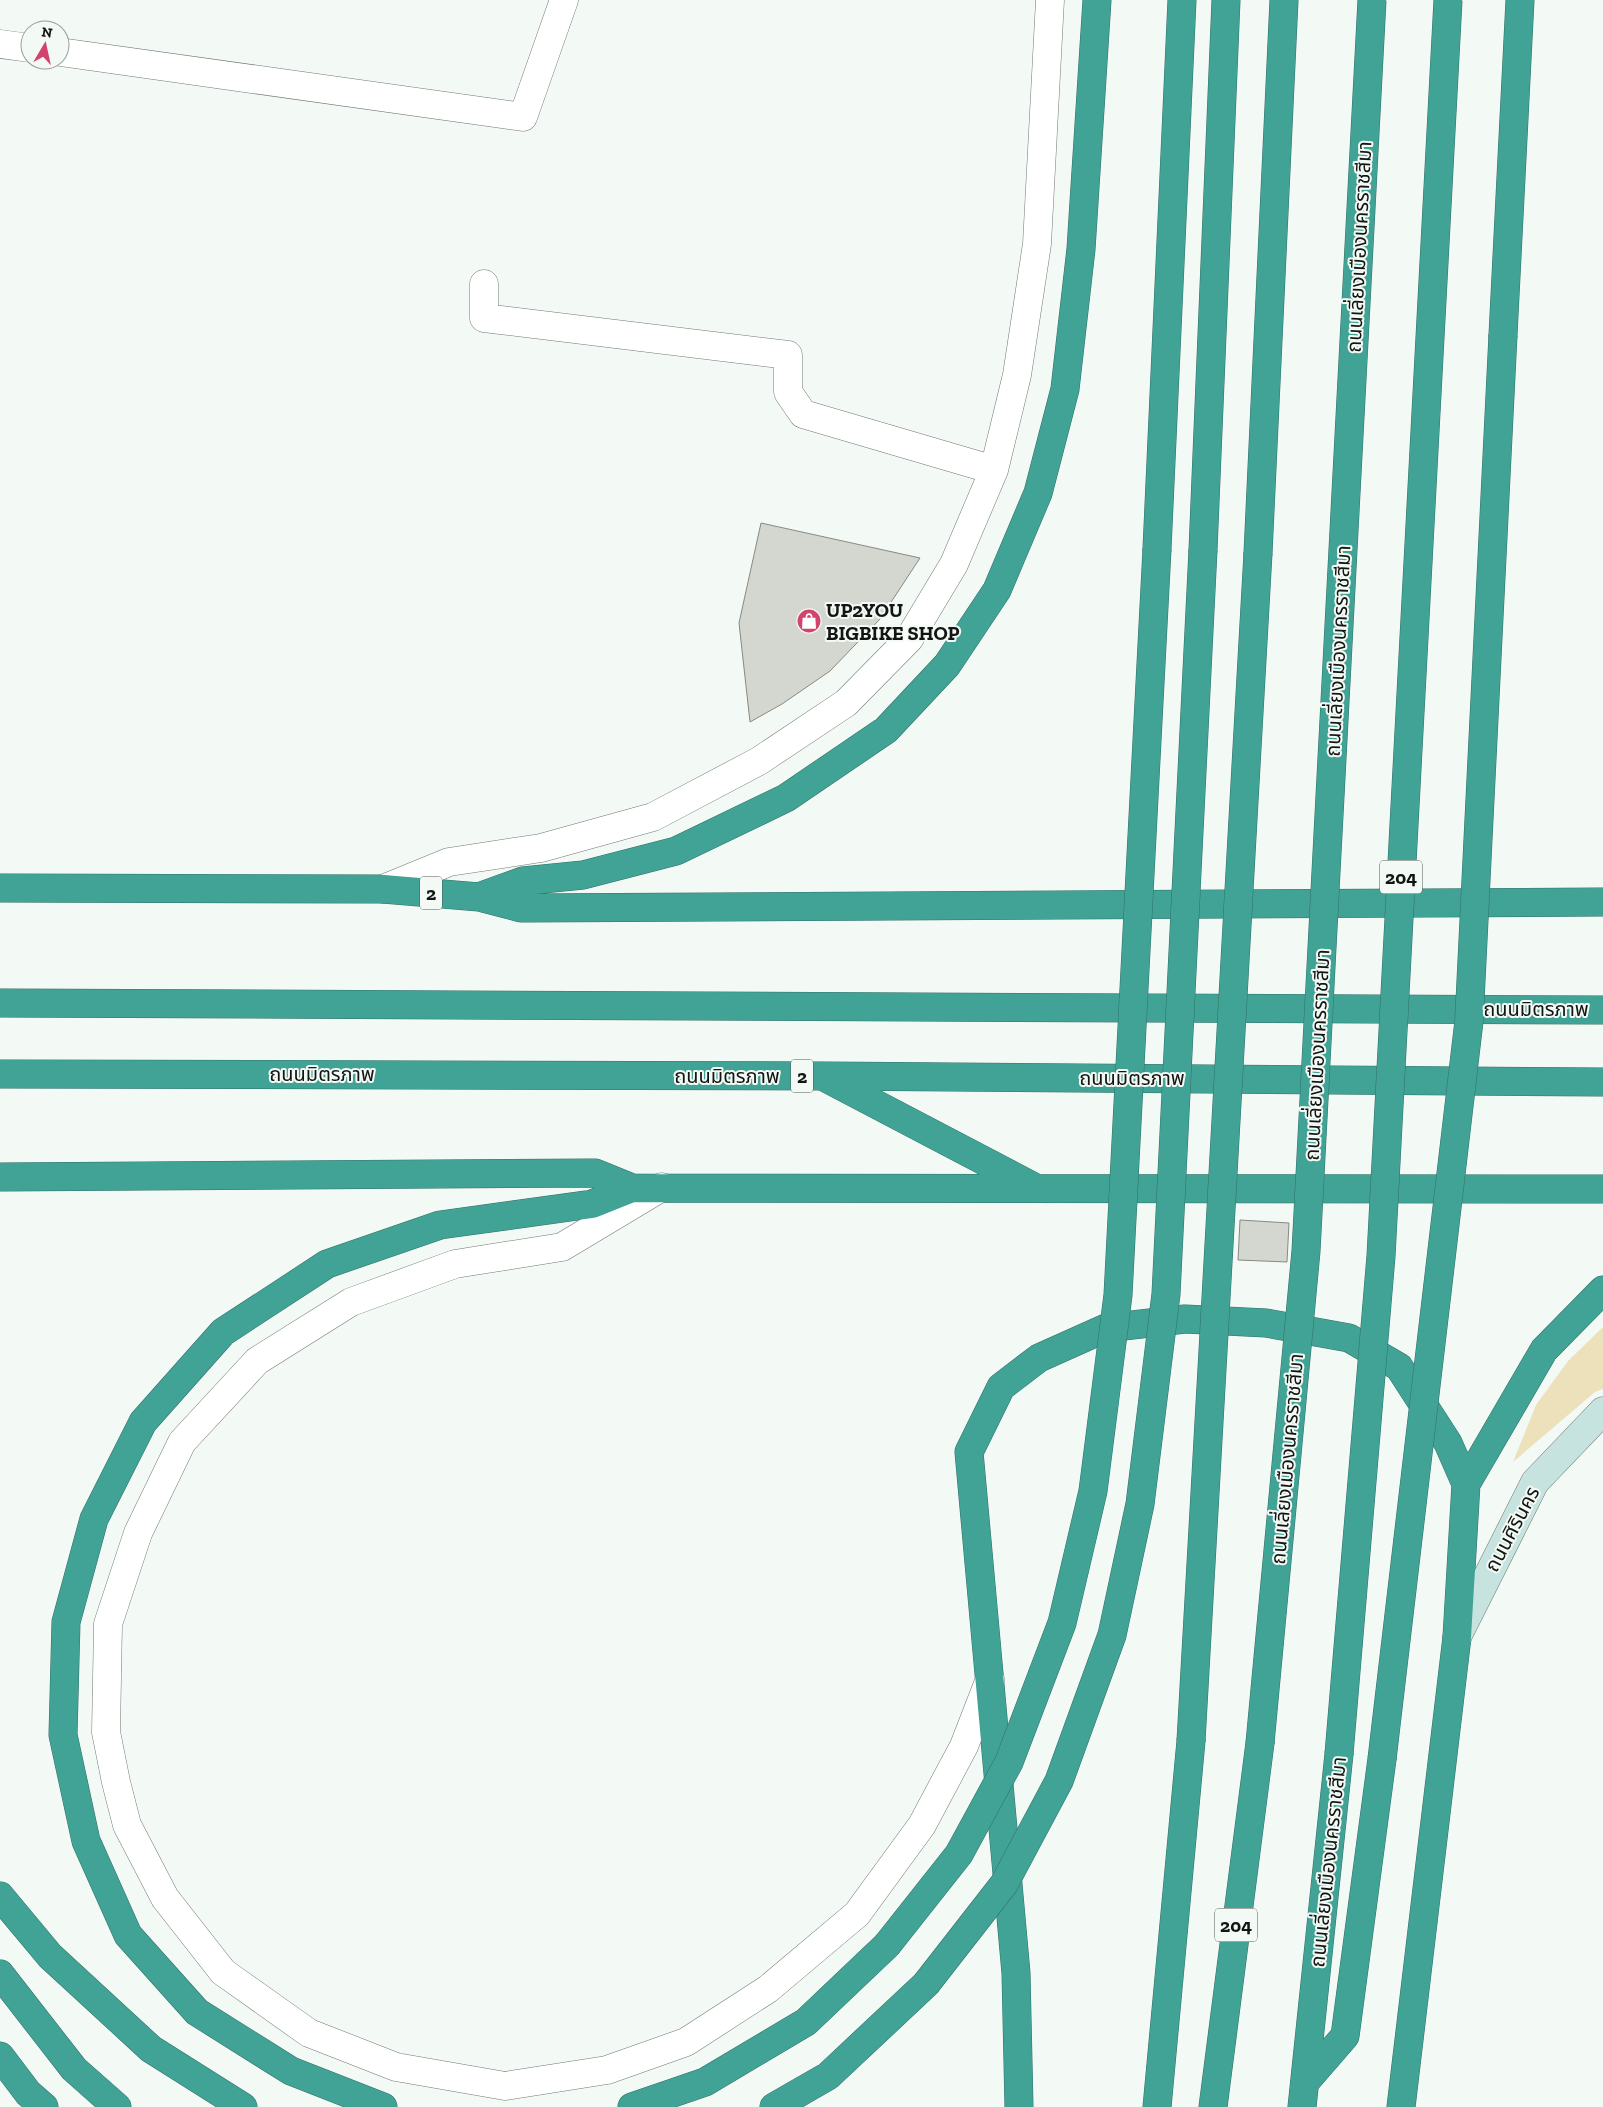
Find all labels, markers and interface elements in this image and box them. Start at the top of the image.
north arrow [20,20,70,70]
text: N [40,23,54,42]
street label: ถนนเลี่ยงเมืองนครราชสีมา [1339,141,1377,353]
street label: ถนนเลี่ยงเมืองนครราชสีมา [1318,545,1356,757]
place label: UP2YOU BIGBIKE SHOP [826,598,960,645]
shop icon: UP2YOU BIGBIKE SHOP [796,608,822,634]
road number: 204 [1380,860,1422,894]
road number: 2 [420,876,442,910]
street label: ถนนเลี่ยงเมืองนครราชสีมา [1297,949,1335,1161]
street label: ถนนมิตรภาพ [1483,997,1589,1021]
road number: 2 [791,1060,813,1092]
street label: ถนนมิตรภาพ [269,1062,375,1086]
street label: ถนนมิตรภาพ [674,1064,780,1088]
street label: ถนนมิตรภาพ [1079,1066,1185,1090]
street label: ถนนเลี่ยงเมืองนครราชสีมา [1264,1352,1308,1566]
street label: ถนนศิรินคร [1480,1482,1544,1576]
street label: ถนนเลี่ยงเมืองนครราชสีมา [1303,1755,1351,1969]
road number: 204 [1215,1908,1257,1942]

